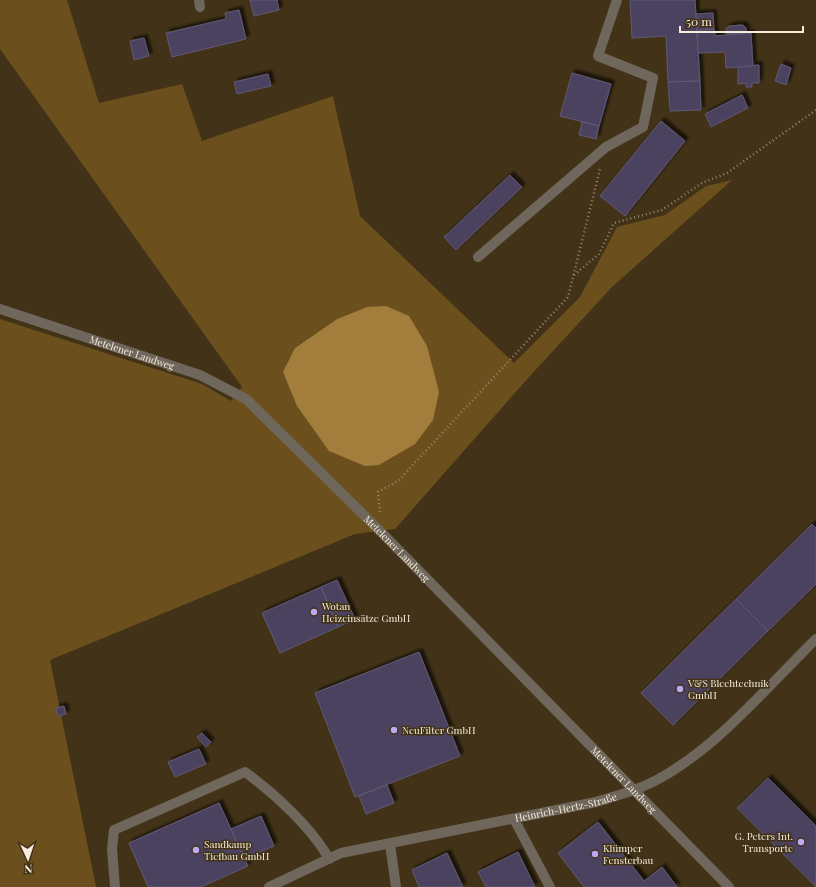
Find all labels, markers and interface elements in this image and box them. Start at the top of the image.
scale bar [680,8,803,34]
text: 50 m [686,13,712,29]
street label: Metelener Landweg [88,332,177,373]
street label: Metelener Landweg [361,512,434,585]
place label: Wotan Heizeinsätze GmbH [321,599,411,625]
marker: Wotan Heizeinsätze GmbH [309,607,319,617]
place label: V&S Blechtechnik GmbH [687,676,769,702]
marker: V&S Blechtechnik GmbH [675,684,685,694]
place label: NeuFilter GmbH [402,723,476,737]
marker: NeuFilter GmbH [389,725,399,735]
street label: Metelener Landweg [588,743,660,817]
street label: Heinrich-Hertz-Straße [514,789,618,825]
place label: G. Peters Int. Transporte [735,829,793,855]
place label: Sandkamp Tiefbau GmbH [204,837,270,863]
marker: G. Peters Int. Transporte [796,837,806,847]
north arrow [8,839,48,879]
place label: Klümper Fensterbau [603,841,653,867]
marker: Sandkamp Tiefbau GmbH [191,845,201,855]
marker: Klümper Fensterbau [590,849,600,859]
text: N [24,862,33,877]

